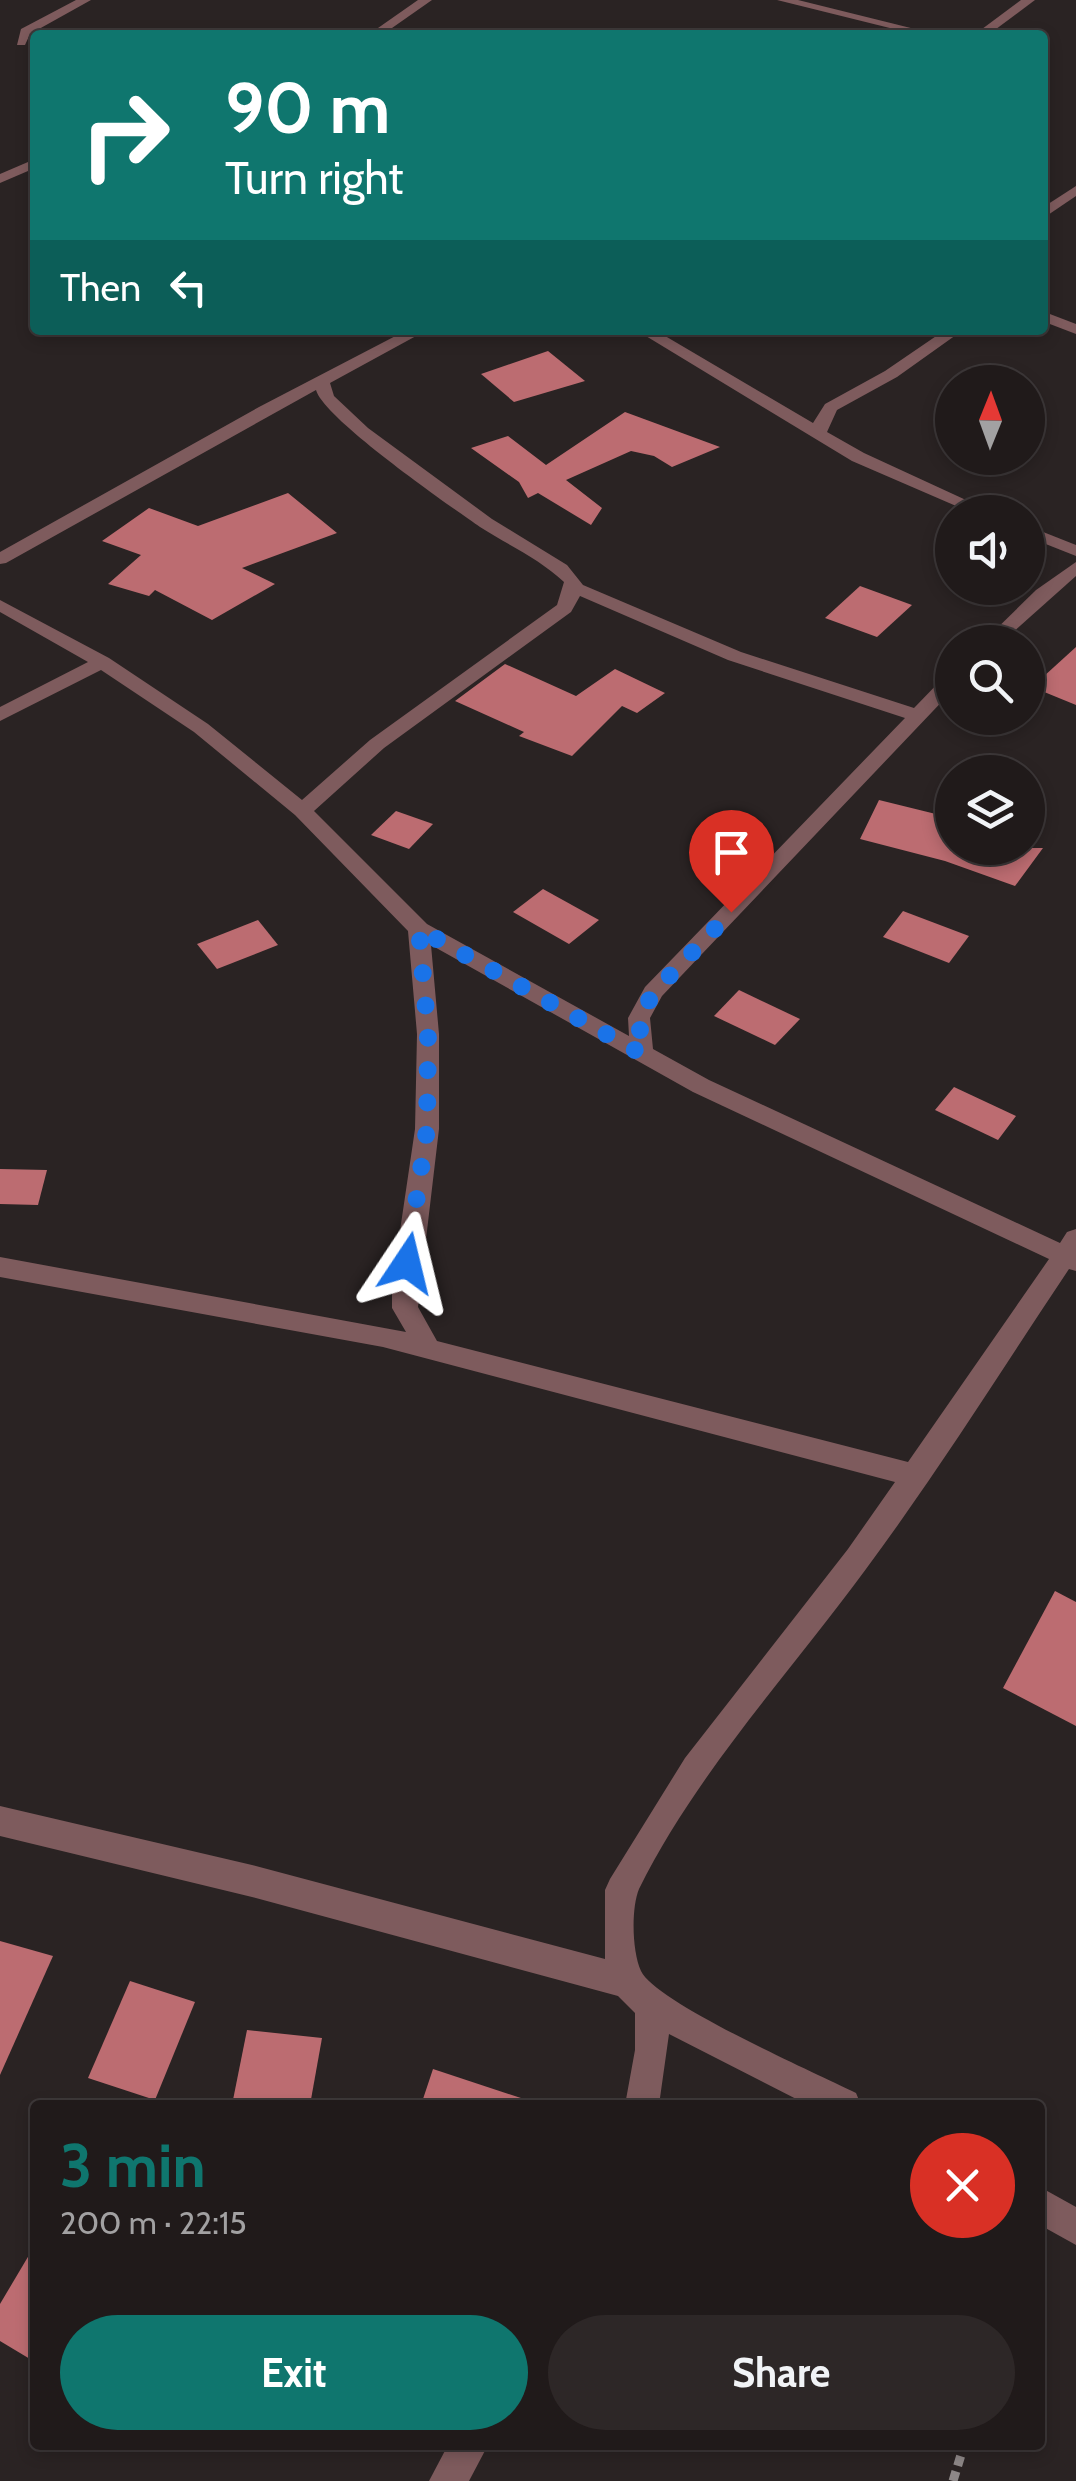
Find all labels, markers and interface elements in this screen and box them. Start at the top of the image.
text: 90 m [225,65,390,151]
icon: right [60,70,190,200]
text: Turn right [225,151,404,205]
icon: left [161,260,216,315]
text: Then [60,264,141,311]
north arrow [935,365,1045,475]
map controls [935,365,1045,865]
button: sound [935,495,1045,605]
button: search [935,625,1045,735]
button: layers [935,755,1045,865]
pin [689,810,774,913]
icon: arrive [704,825,759,880]
position arrow [355,1211,459,1315]
text: 3 min [60,2129,206,2202]
button: close [910,2133,1015,2238]
text: 200 m · 22:15 [60,2203,247,2242]
button: Exit [60,2315,528,2430]
button: Share [548,2315,1015,2430]

